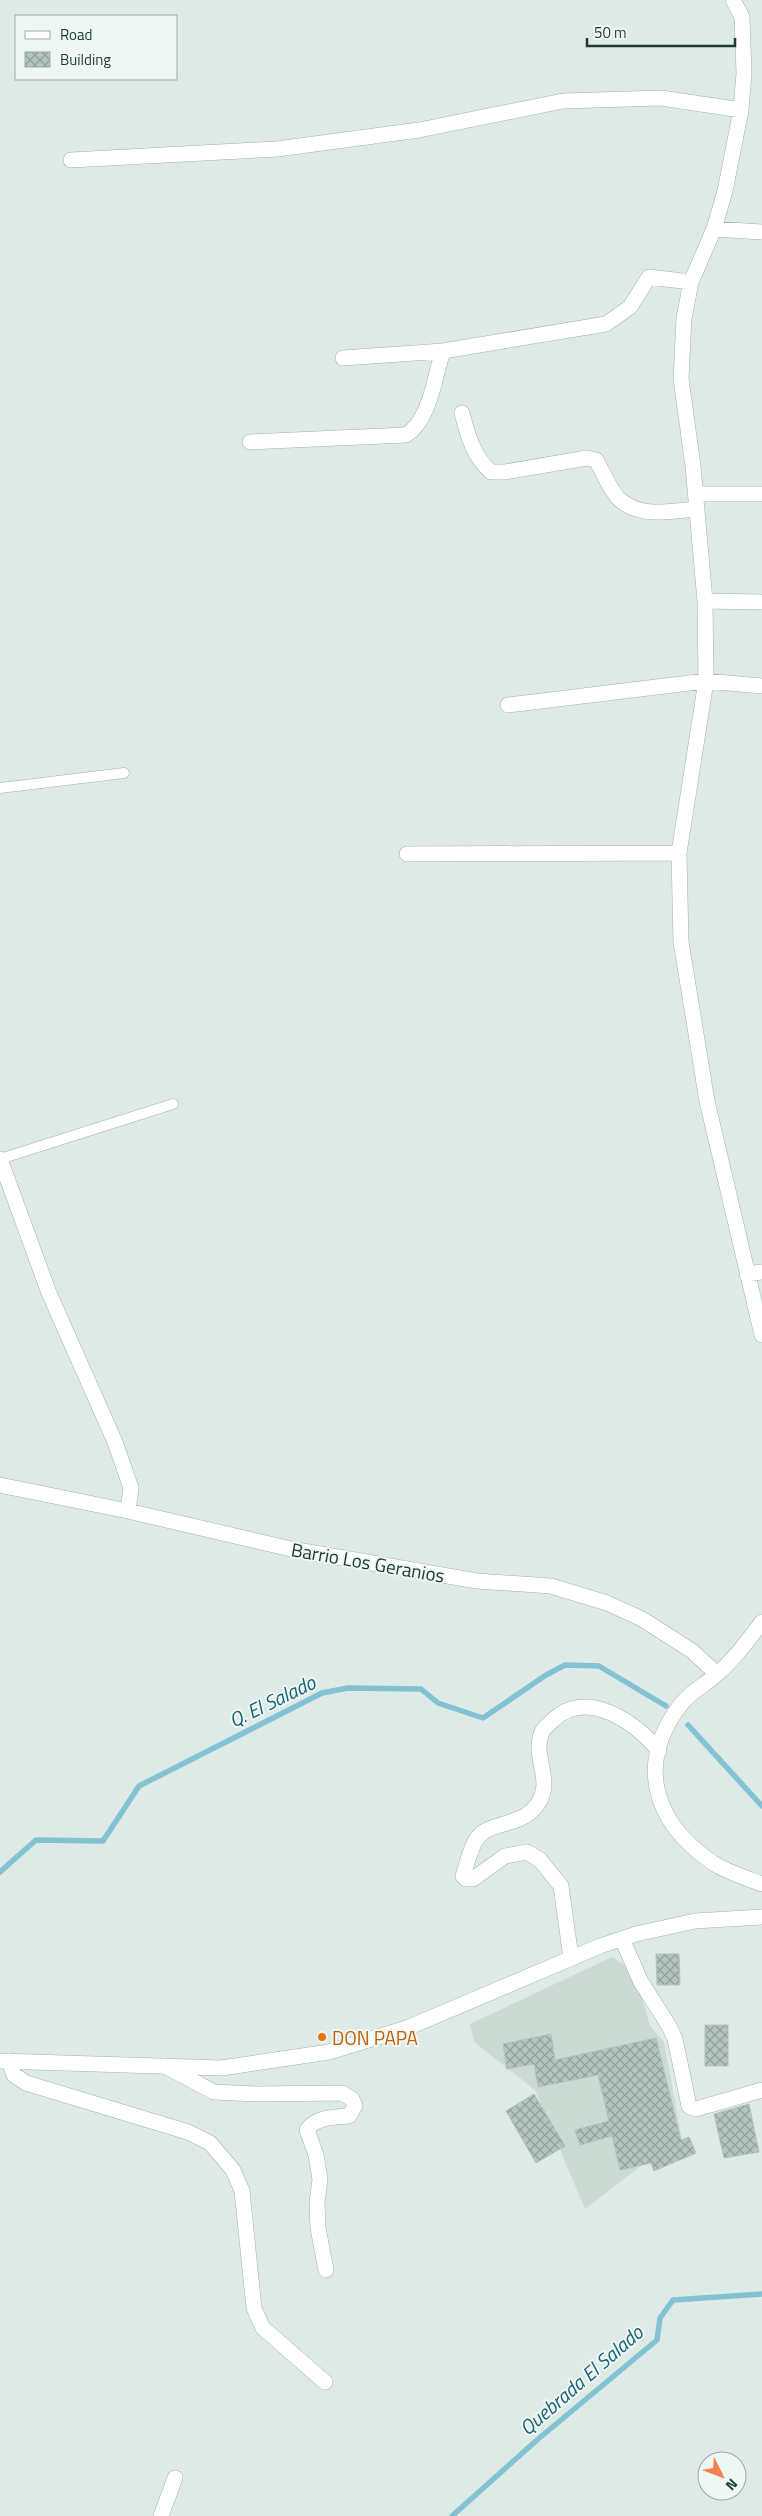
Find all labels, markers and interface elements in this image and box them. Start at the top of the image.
legend [15,15,178,80]
scale bar [587,15,734,47]
text: 50 m [594,21,627,44]
text: Road [60,23,92,46]
text: Building [60,48,111,71]
street label: Barrio Los Geranios [289,1534,447,1590]
water label: Q. El Salado [223,1666,322,1735]
place label: DON PAPA [332,2023,418,2052]
marker: DON PAPA [316,2031,328,2043]
water label: Quebrada El Salado [512,2317,651,2443]
north arrow [697,2451,747,2501]
text: N [721,2474,743,2496]

